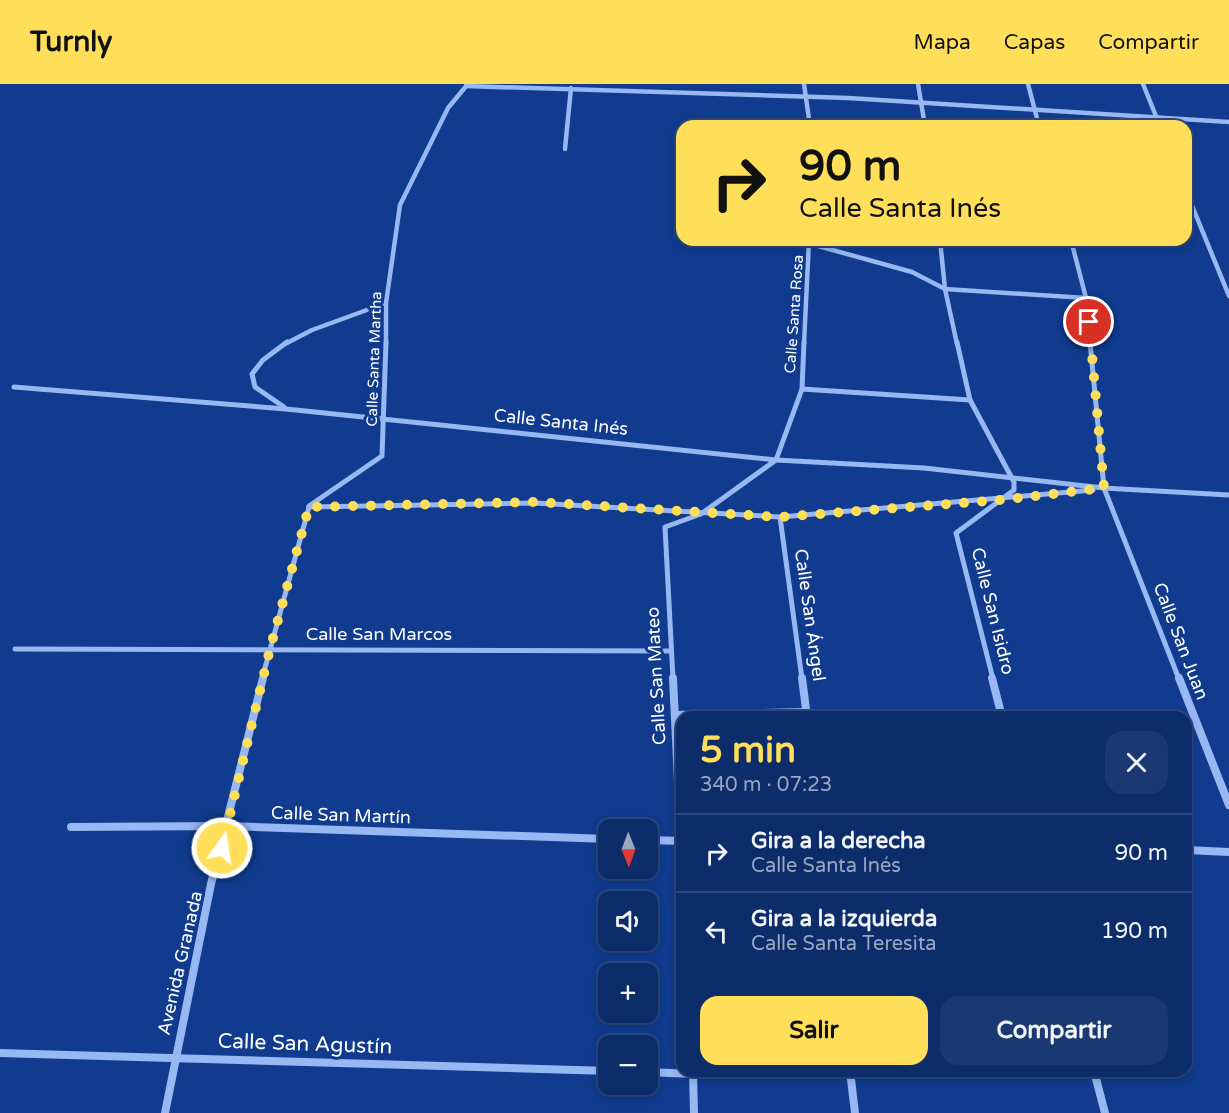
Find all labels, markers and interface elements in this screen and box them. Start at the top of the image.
text: Turnly [30,25,112,59]
text: Mapa [914,30,971,55]
text: Capas [1004,30,1065,55]
text: Compartir [1098,30,1199,55]
text: 90 m [799,141,901,192]
icon: right [700,144,778,222]
text: Calle Santa Inés [799,192,1001,225]
street label: Calle Santa Rosa [781,254,807,374]
street label: Calle Santa Martha [363,291,385,427]
pin [1063,296,1114,347]
icon: arrive [1072,305,1105,338]
street label: Calle Santa Inés [493,404,629,440]
street label: Calle San Isidro [967,545,1019,677]
street label: Calle San Ángel [790,547,830,683]
street label: Calle San Juan [1149,579,1213,703]
street label: Calle San Mateo [641,606,671,746]
street label: Calle San Marcos [306,623,452,645]
text: 5 min [700,729,796,772]
button: close [1105,731,1168,794]
text: 340 m · 07:23 [700,773,832,797]
street label: Calle San Martín [271,802,411,828]
position arrow [190,816,254,880]
north arrow [598,819,658,879]
map controls [598,819,658,1095]
text: Gira a la derecha [751,828,926,854]
icon: right [700,837,733,870]
text: 90 m [1114,840,1168,866]
text: Calle Santa Inés [751,854,901,878]
street label: Avenida Granada [153,889,207,1037]
button: sound [598,891,658,951]
text: Gira a la izquierda [751,906,937,932]
icon: left [700,915,733,948]
text: 190 m [1101,918,1168,944]
text: Calle Santa Teresita [751,932,937,956]
button: + [598,963,658,1023]
button: Salir [700,996,928,1065]
button: Compartir [940,996,1168,1065]
street label: Calle San Agustín [217,1028,393,1060]
button: − [598,1035,658,1095]

